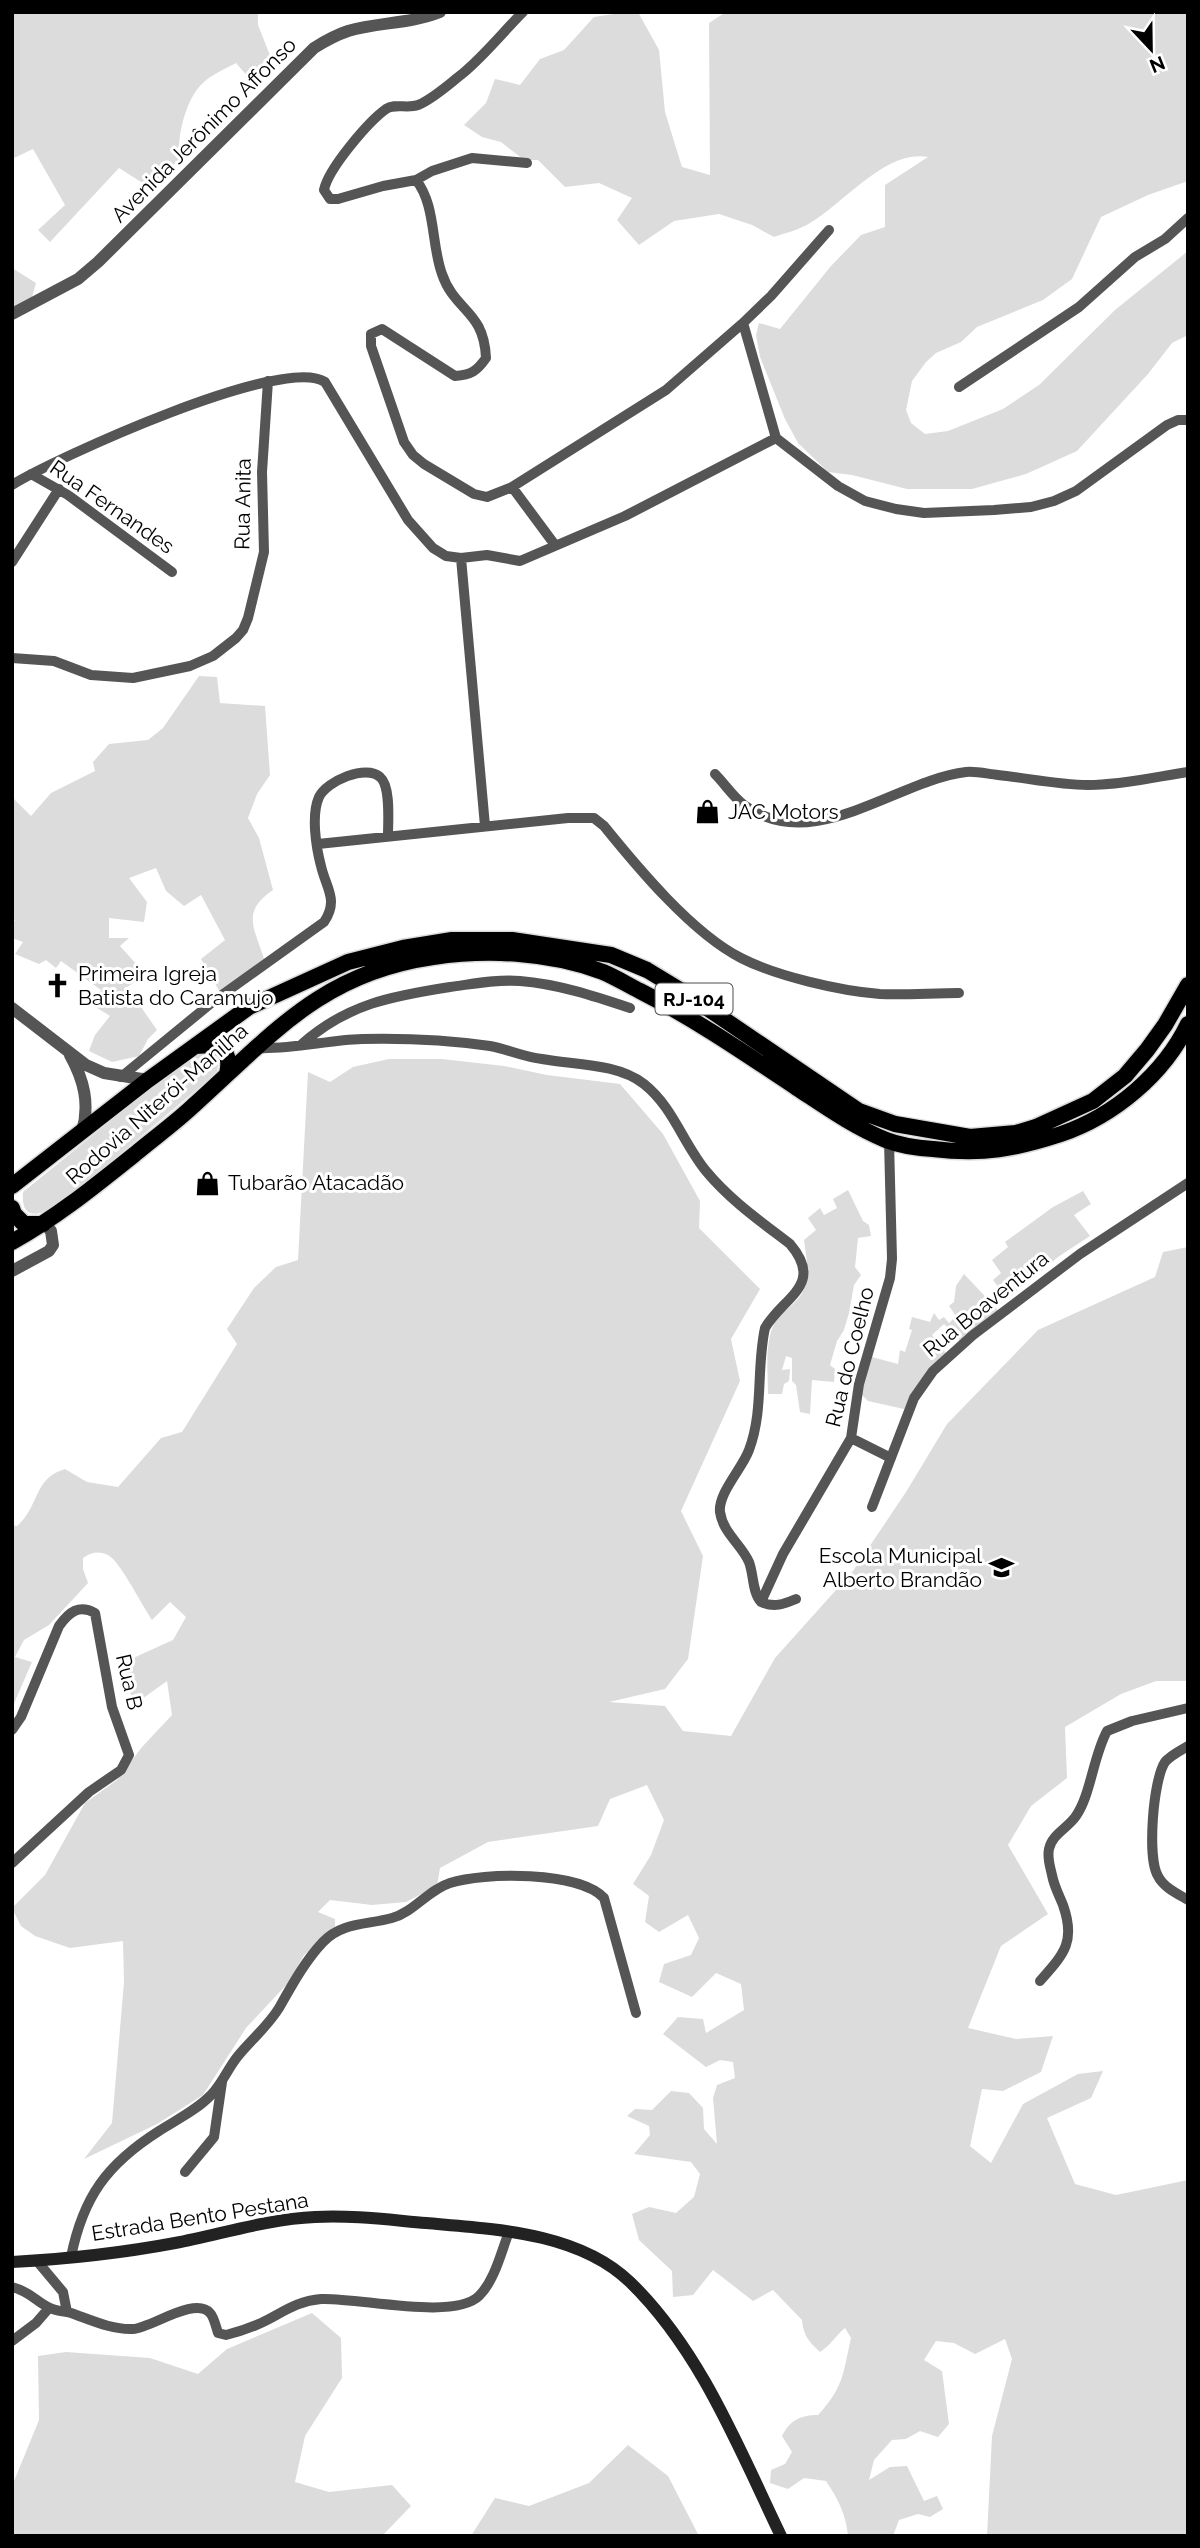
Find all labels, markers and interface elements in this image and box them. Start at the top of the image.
north arrow [1116,14,1186,84]
street label: Avenida Jerônimo Affonso [106,32,301,227]
text: N [1147,52,1168,78]
street label: Rua Fernandes [45,455,179,559]
street label: Rua Anita [229,458,256,550]
shop icon: JAC Motors [694,798,722,826]
place label: JAC Motors [728,799,839,824]
place label: Primeira Igreja Batista do Caramujo [78,961,273,1010]
church icon: Primeira Igreja Batista do Caramujo [44,972,72,1000]
road number: RJ-104 [656,984,732,1015]
street label: Rodovia Niterói-Manilha [61,1018,253,1189]
shop icon: Tubarão Atacadão [194,1169,222,1197]
place label: Tubarão Atacadão [228,1170,404,1195]
street label: Rua Boaventura [918,1245,1053,1362]
street label: Rua do Coelho [820,1284,879,1429]
place label: Escola Municipal Alberto Brandão [819,1543,982,1592]
school or university icon: Escola Municipal Alberto Brandão [988,1554,1016,1582]
street label: Rua B [111,1651,148,1712]
street label: Estrada Bento Pestana [90,2187,310,2246]

